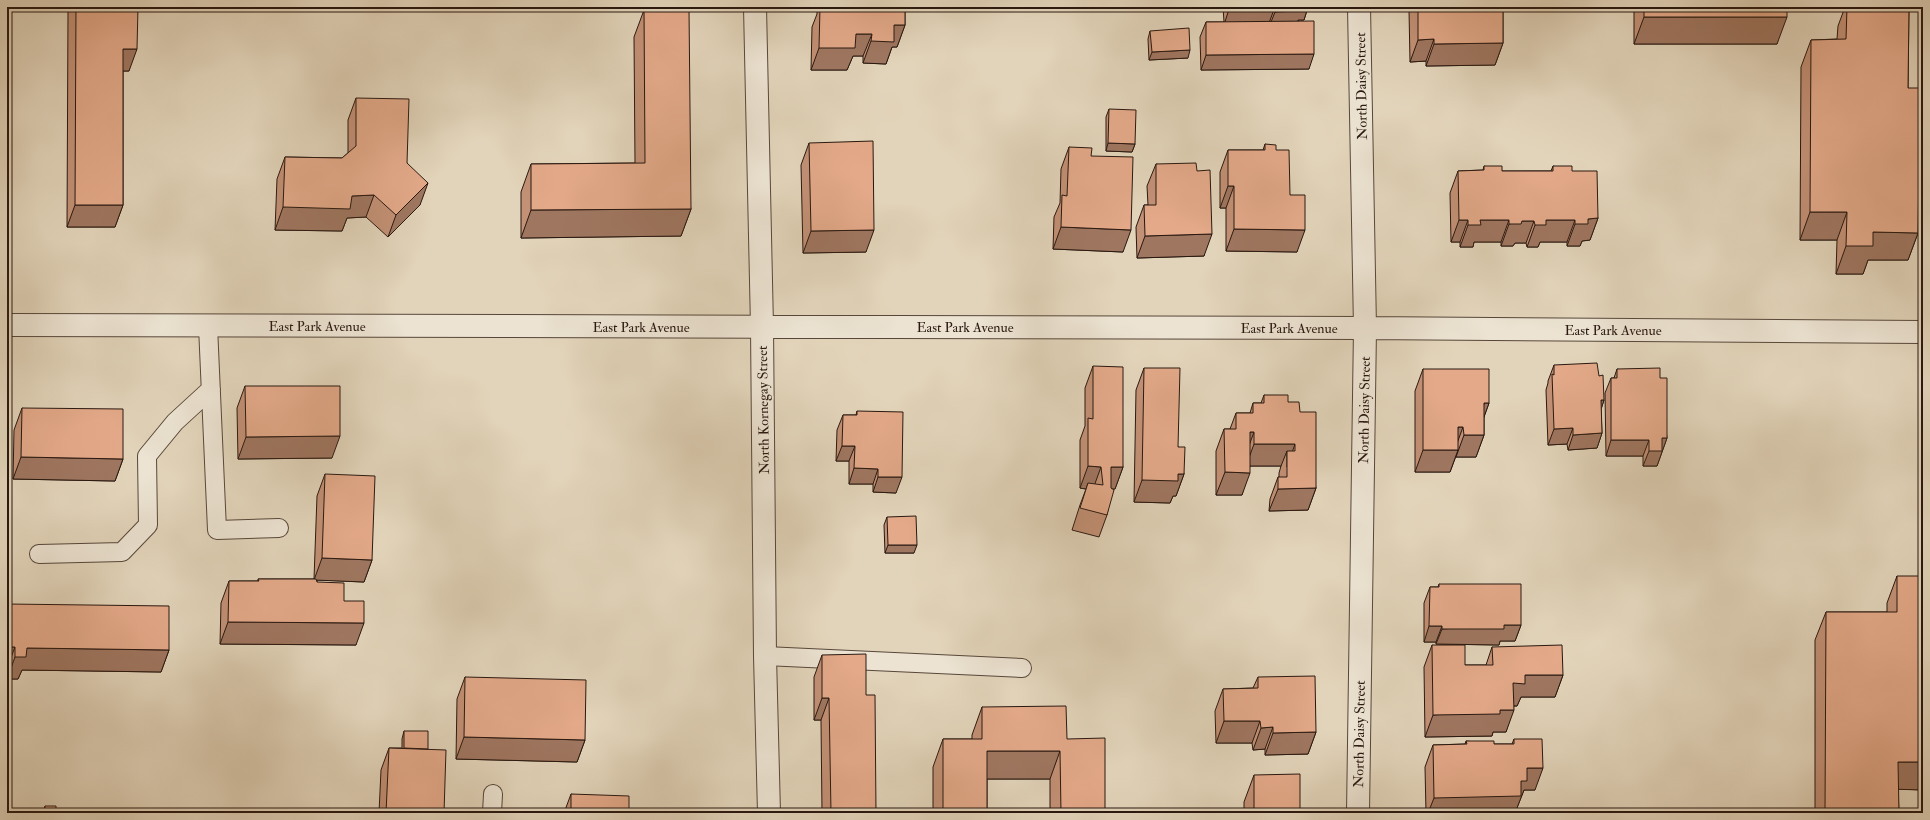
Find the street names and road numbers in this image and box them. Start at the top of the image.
street label: North Daisy Street [1352,32,1372,140]
street label: East Park Avenue [268,318,366,335]
street label: East Park Avenue [592,319,690,336]
street label: East Park Avenue [916,319,1014,336]
street label: East Park Avenue [1240,320,1338,337]
street label: East Park Avenue [1564,322,1662,339]
street label: North Kornegay Street [754,345,774,475]
street label: North Daisy Street [1355,356,1375,464]
street label: North Daisy Street [1350,680,1370,788]

